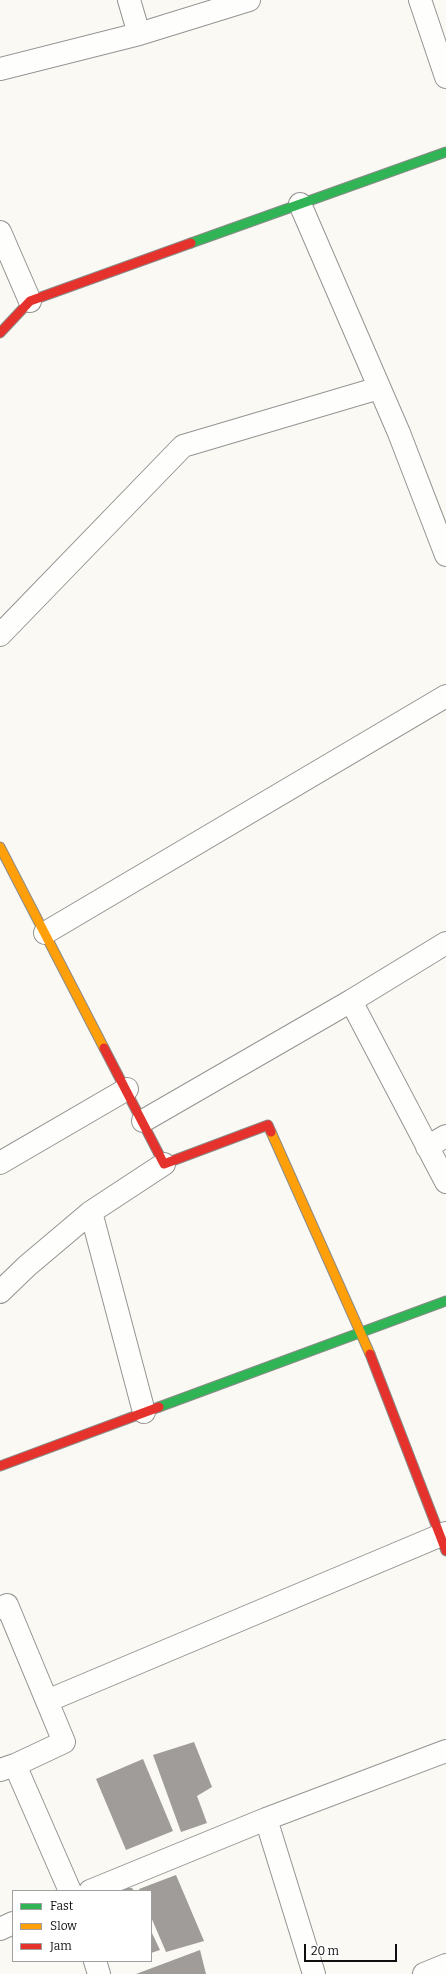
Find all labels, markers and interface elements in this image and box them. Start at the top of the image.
legend [12,1890,152,1962]
text: Fast [50,1899,73,1913]
text: Slow [50,1919,77,1933]
scale bar [306,1936,399,1962]
text: Jam [50,1939,72,1953]
text: 20 m [311,1944,339,1958]

